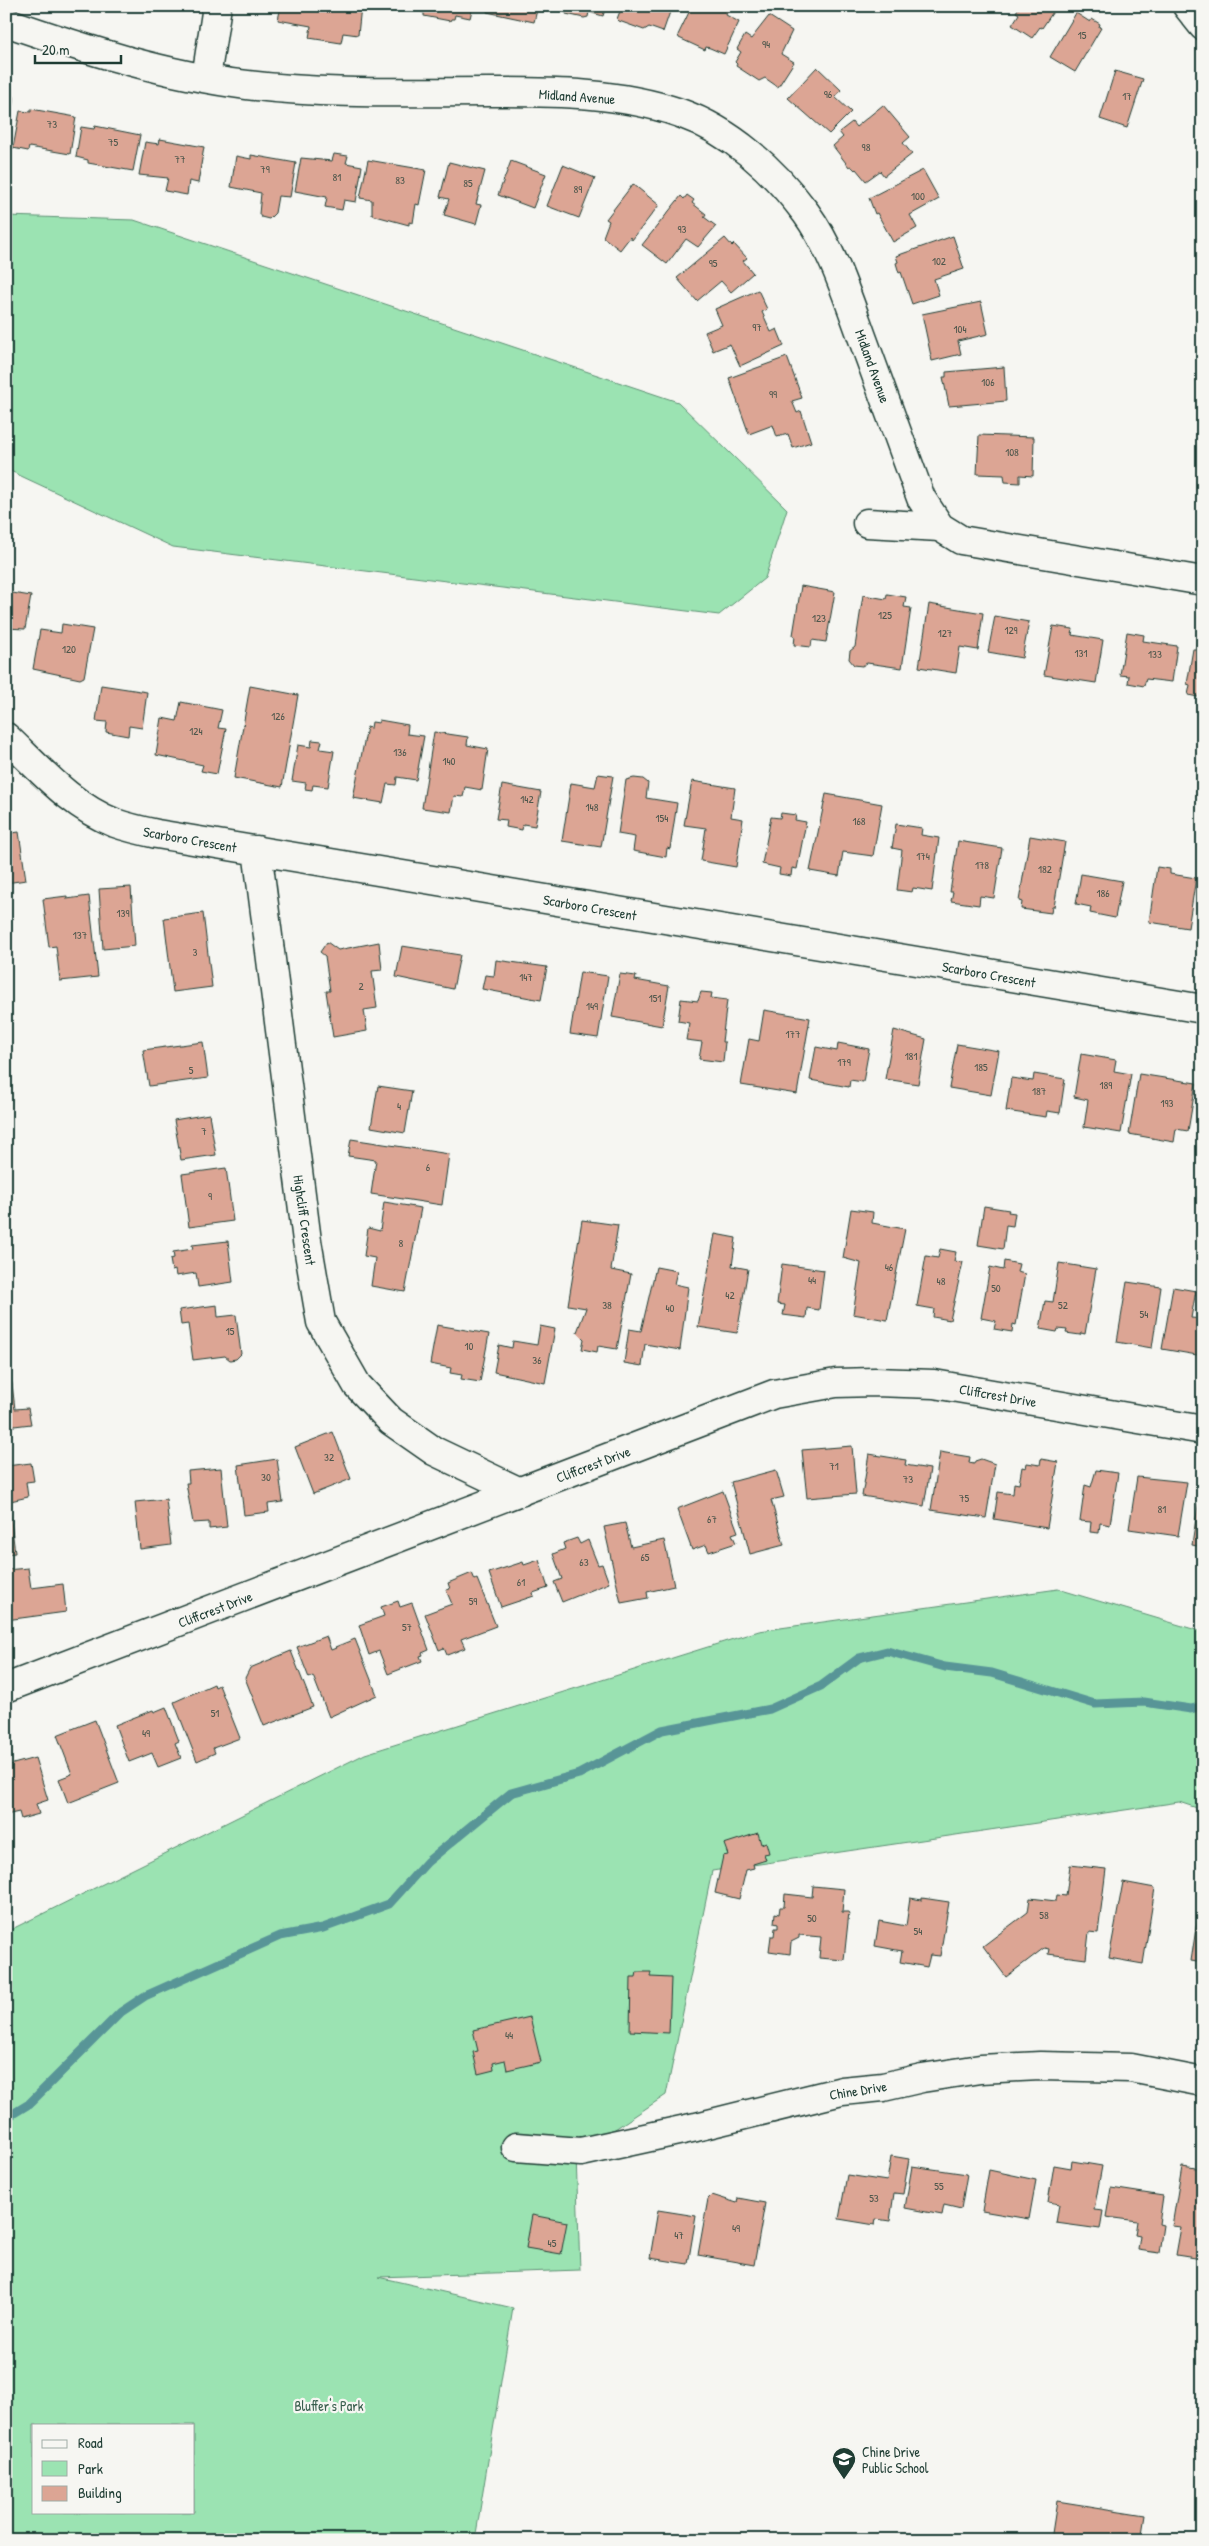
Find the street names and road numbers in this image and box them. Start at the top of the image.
street label: Midland Avenue [538,84,616,108]
street label: Midland Avenue [851,327,895,406]
street label: Scarboro Crescent [142,821,238,857]
street label: Scarboro Crescent [542,889,638,925]
street label: Scarboro Crescent [941,956,1037,992]
street label: Highcliff Crescent [288,1174,321,1267]
street label: Cliffcrest Drive [958,1379,1038,1411]
street label: Cliffcrest Drive [553,1441,633,1487]
street label: Cliffcrest Drive [175,1586,255,1632]
street label: Chine Drive [828,2076,889,2104]

